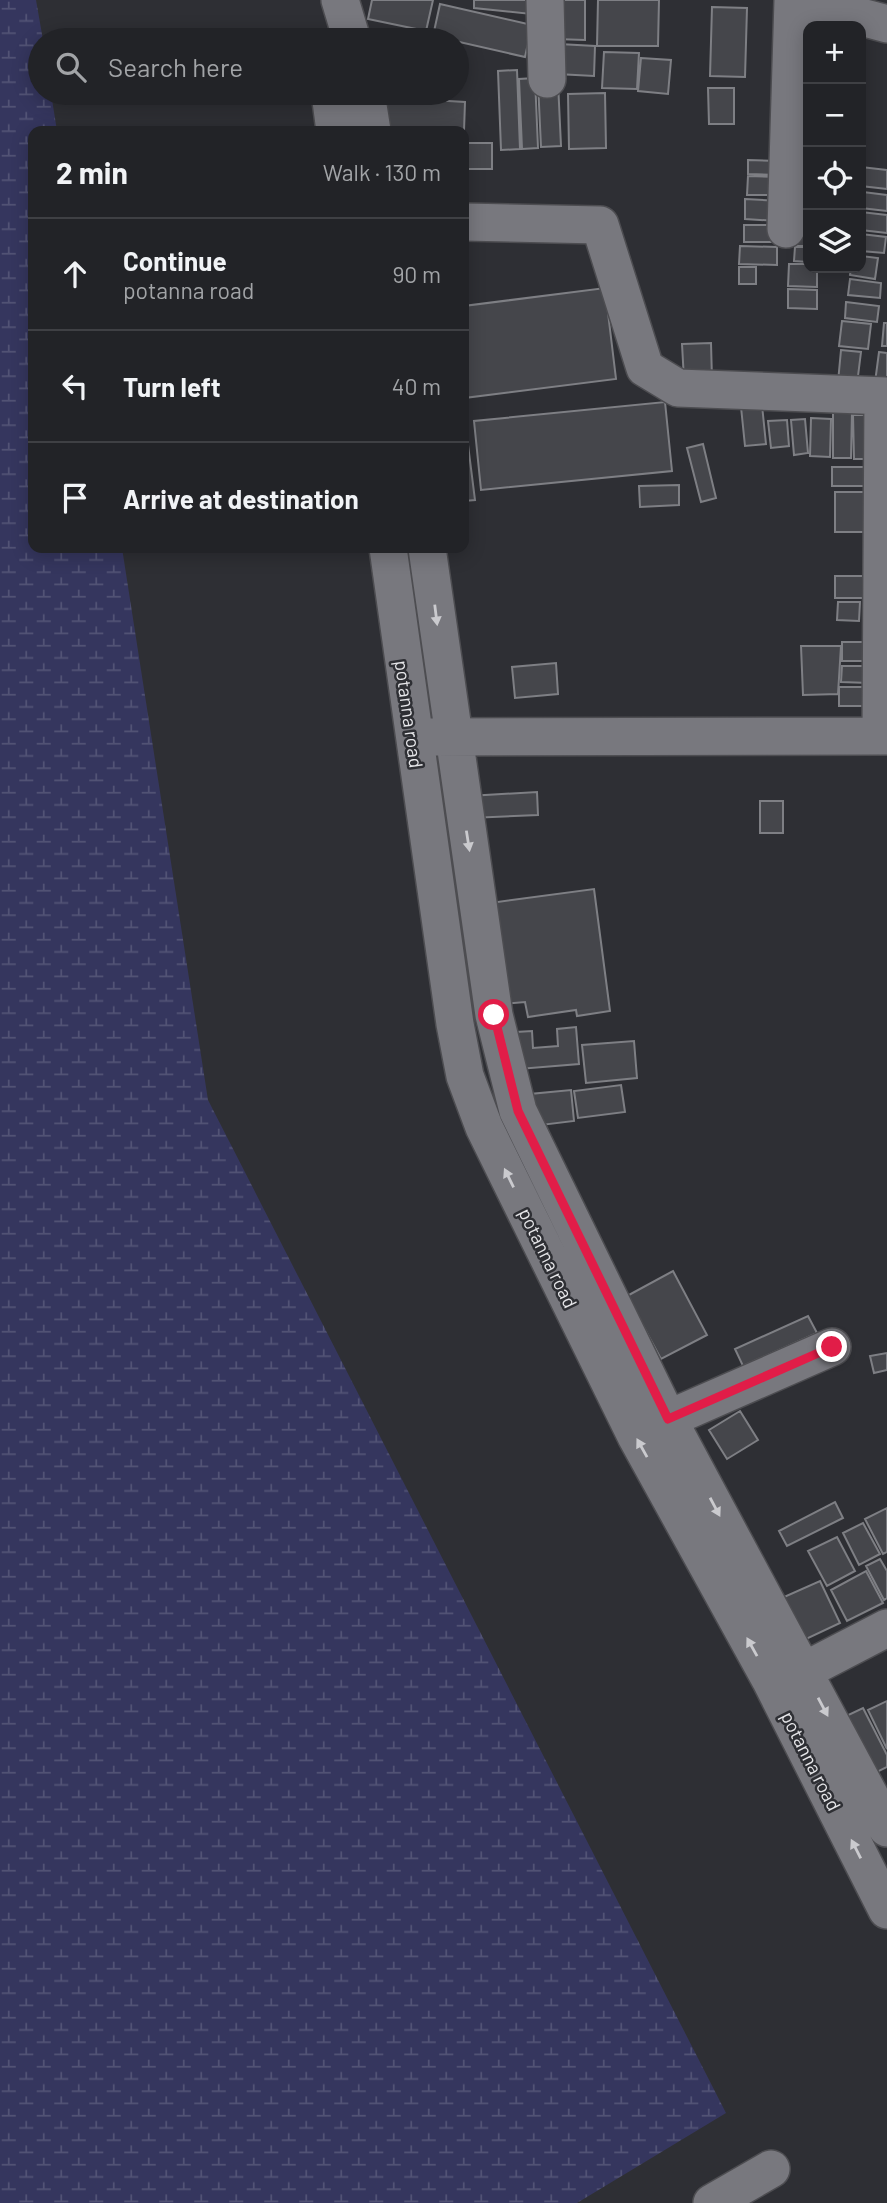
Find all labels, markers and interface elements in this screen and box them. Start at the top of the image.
map controls [803,21,866,273]
button: + [803,21,866,84]
search box [28,28,469,105]
icon: search [52,48,90,86]
text: Search here [108,51,243,82]
button: − [803,84,866,147]
button: locate [803,147,866,210]
text: 2 min [56,154,128,190]
text: Walk · 130 m [323,158,441,186]
button: layers [803,210,866,273]
text: Continue [123,245,227,276]
icon: ahead [56,255,94,293]
text: 90 m [392,260,441,288]
text: potanna road [123,276,254,304]
icon: left [56,367,94,405]
text: Turn left [123,371,221,402]
text: 40 m [392,372,441,400]
icon: arrive [56,479,94,517]
text: Arrive at destination [123,483,359,514]
one-way arrow [431,605,442,627]
street label: potanna road [391,659,428,769]
one-way arrow [462,830,473,852]
route start [478,999,509,1030]
one-way arrow [503,1168,515,1188]
street label: potanna road [514,1204,583,1312]
route end [816,1331,847,1362]
one-way arrow [636,1438,648,1457]
one-way arrow [709,1497,721,1517]
one-way arrow [746,1637,758,1657]
one-way arrow [818,1697,829,1717]
street label: potanna road [777,1707,846,1814]
one-way arrow [851,1839,862,1859]

